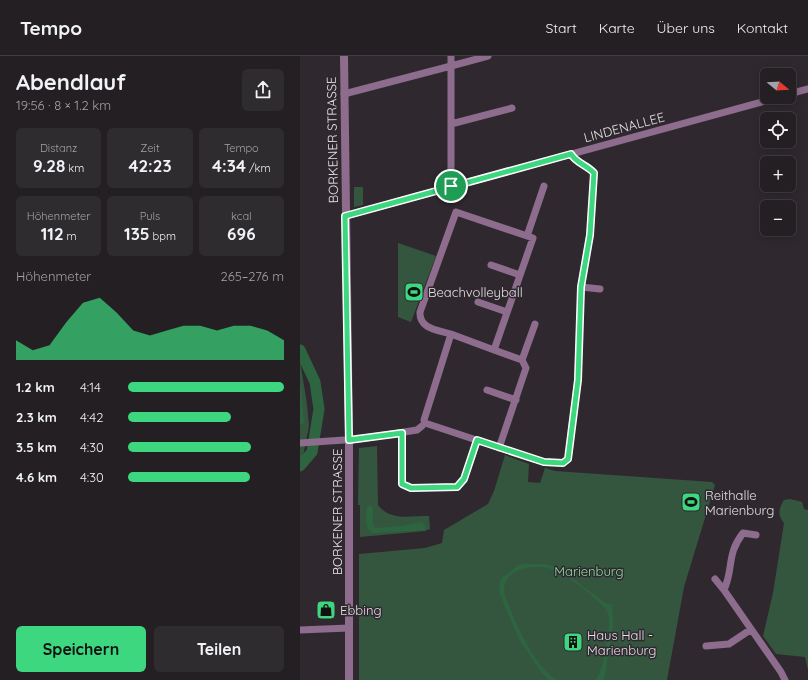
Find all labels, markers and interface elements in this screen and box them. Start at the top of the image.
text: Tempo [20,16,82,40]
text: Start [545,19,577,37]
text: Karte [599,19,635,37]
text: Über uns [657,19,715,37]
text: Kontakt [737,19,788,37]
text: Abendlauf [16,68,126,96]
north arrow [760,68,796,104]
map controls [760,68,796,236]
button: share [242,69,284,111]
street label: BORKENER STRASSE [323,77,341,203]
text: 19:56 · 8 × 1.2 km [16,97,111,113]
street label: LINDENALLEE [582,109,666,145]
button: locate [760,112,796,148]
text: Distanz [40,141,77,155]
text: Zeit [140,141,160,155]
text: Tempo [224,141,259,155]
text: 9.28 [33,155,65,176]
text: 42:23 [128,155,172,176]
text: 4:34 [212,155,246,176]
button: + [760,156,796,192]
text: km [65,161,84,175]
text: /km [246,161,271,175]
pin [434,169,468,203]
icon: arrive [440,175,462,197]
button: − [760,200,796,236]
text: Höhenmeter [27,209,91,223]
text: Puls [140,209,160,223]
text: kcal [231,209,252,223]
text: 112 [41,223,64,244]
text: 135 [124,223,150,244]
text: 696 [227,223,256,244]
text: m [64,229,77,243]
text: bpm [150,229,176,243]
text: Höhenmeter [16,268,91,284]
text: 265–276 m [220,268,284,284]
sports icon: Beachvolleyball [403,281,425,303]
place label: Beachvolleyball [428,284,523,300]
text: 1.2 km [16,379,55,395]
text: 4:14 [80,379,101,395]
text: 2.3 km [16,409,57,425]
text: 4:42 [80,409,103,425]
text: 3.5 km [16,439,57,455]
text: 4:30 [80,439,104,455]
street label: BORKENER STRASSE [329,449,345,575]
text: 4.6 km [16,469,57,485]
text: 4:30 [80,469,104,485]
place label: Reithalle Marienburg [705,487,774,518]
sports icon: Reithalle Marienburg [680,491,702,513]
park label: Marienburg [554,563,624,579]
shop icon: Ebbing [315,599,337,621]
place label: Ebbing [340,602,382,618]
button: Speichern [16,626,146,672]
button: Teilen [154,626,284,672]
place label: Haus Hall - Marienburg [587,627,656,658]
building icon: Haus Hall - Marienburg [562,631,584,653]

